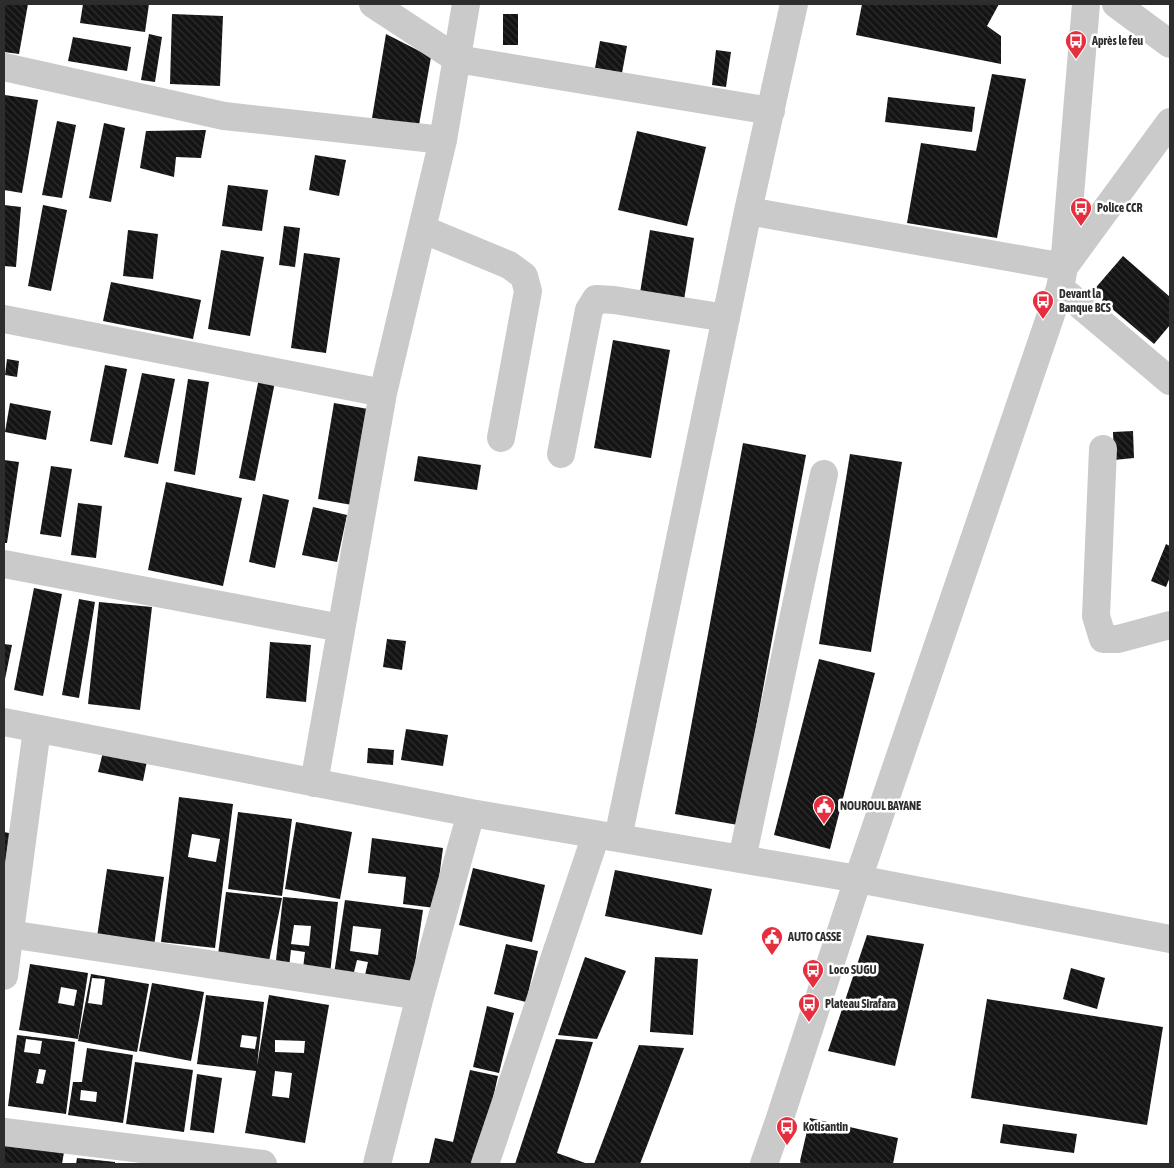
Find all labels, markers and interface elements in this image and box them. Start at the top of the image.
bus stop icon: Après le feu [1064,29,1088,60]
place label: Après le feu [1091,34,1143,48]
bus stop icon: Police CCR [1069,196,1093,227]
place label: Police CCR [1097,201,1142,215]
place label: Devant la Banque BCS [1059,287,1111,315]
bus stop icon: Devant la Banque BCS [1031,289,1055,320]
public building icon: NOUROUL BAYANE [812,794,836,825]
place label: NOUROUL BAYANE [840,799,921,813]
public building icon: AUTO CASSE [760,925,784,956]
place label: AUTO CASSE [787,930,841,944]
bus stop icon: Loco SUGU [801,958,825,989]
place label: Loco SUGU [829,963,877,977]
bus stop icon: Plateau Sirafara [797,992,821,1023]
place label: Plateau Sirafara [825,997,896,1011]
bus stop icon: Kotisantin [775,1115,799,1146]
place label: Kotisantin [803,1120,848,1134]

